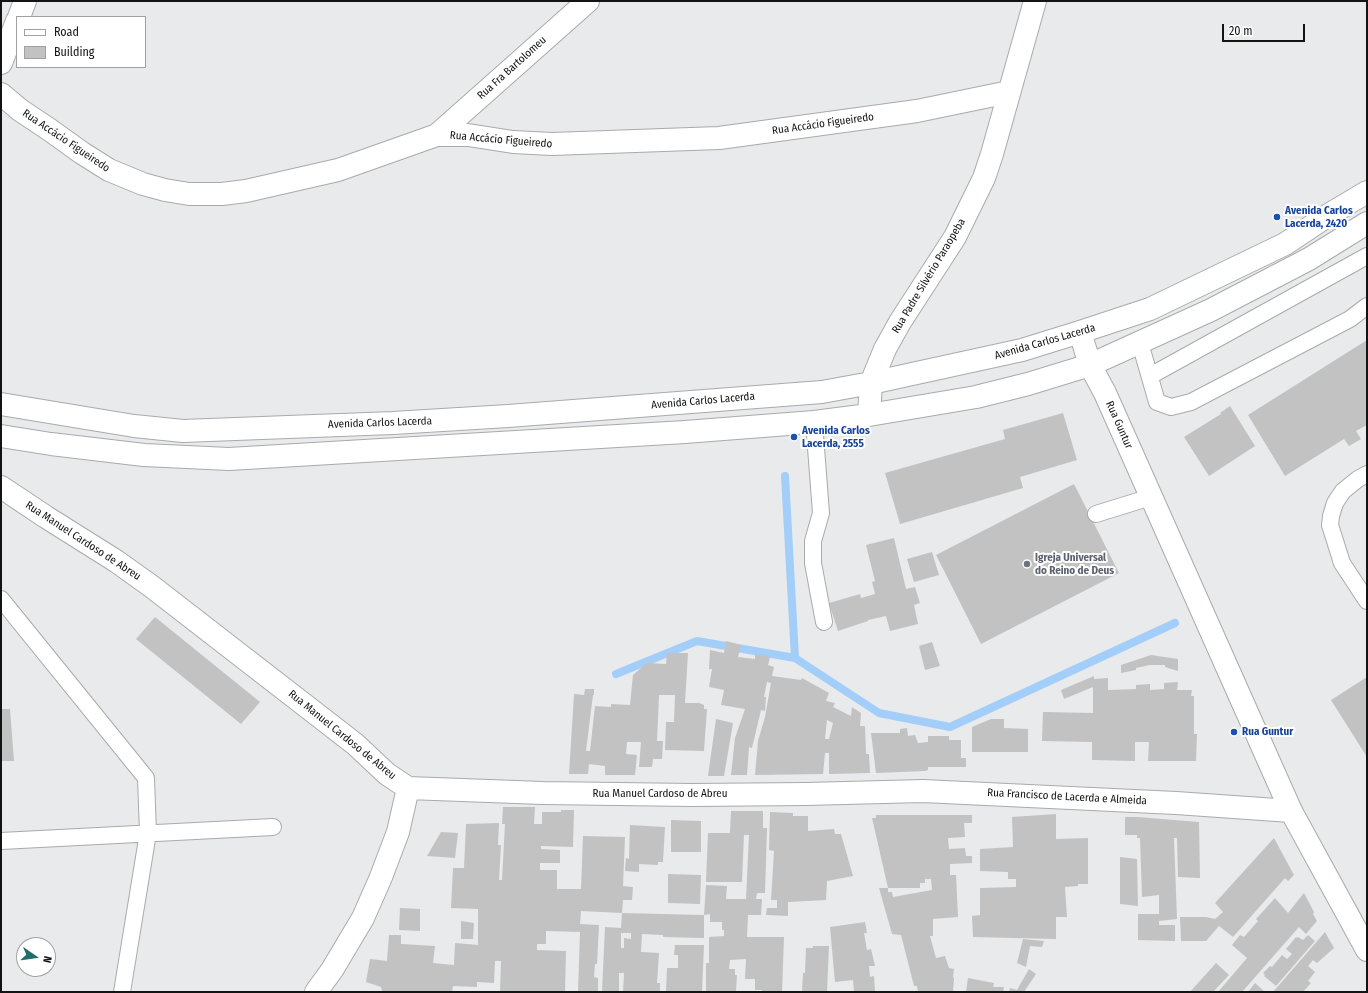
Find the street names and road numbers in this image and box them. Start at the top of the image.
street label: Rua Fra Bartolomeu [475,34,549,102]
street label: Rua Accácio Figueiredo [20,107,112,175]
street label: Rua Accácio Figueiredo [771,110,875,138]
street label: Rua Accácio Figueiredo [449,129,553,151]
street label: Rua Padre Silvério Paraopeba [889,216,969,336]
street label: Avenida Carlos Lacerda [993,321,1097,363]
street label: Avenida Carlos Lacerda [651,390,755,412]
street label: Rua Guntur [1103,399,1135,451]
street label: Avenida Carlos Lacerda [328,415,432,431]
street label: Rua Manuel Cardoso de Abreu [23,499,143,583]
street label: Rua Manuel Cardoso de Abreu [285,687,399,783]
street label: Rua Francisco de Lacerda e Almeida [987,786,1147,808]
street label: Rua Manuel Cardoso de Abreu [593,787,727,801]

